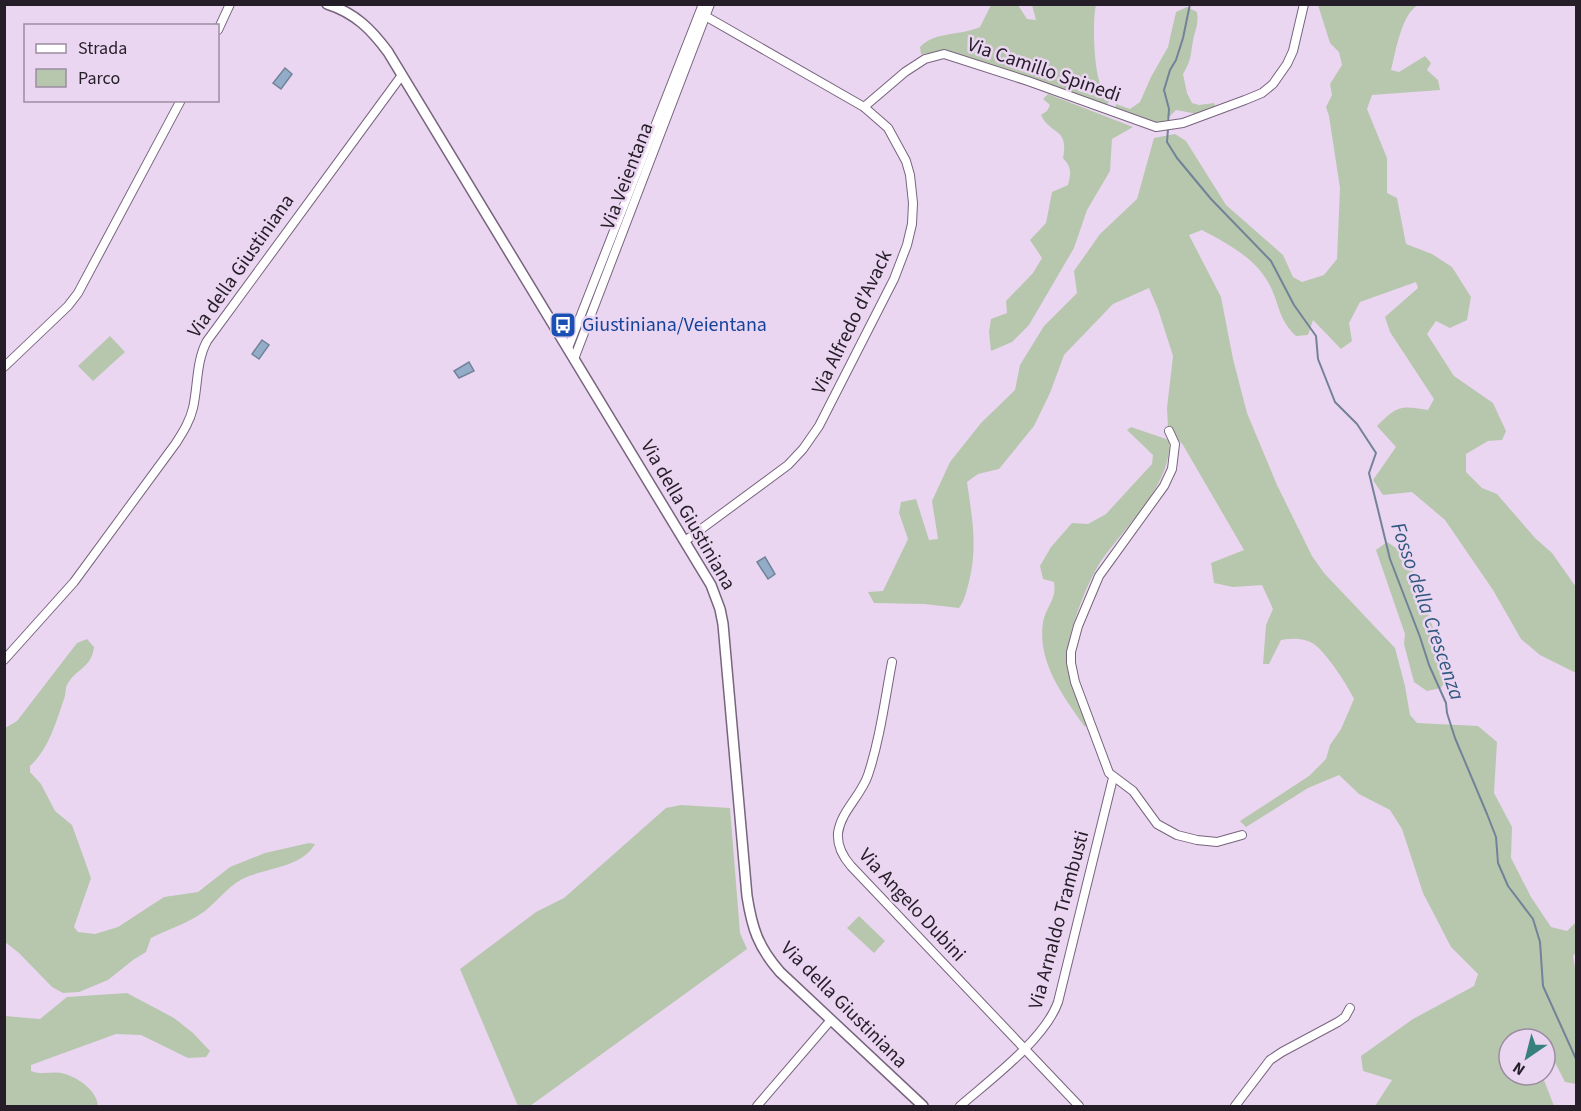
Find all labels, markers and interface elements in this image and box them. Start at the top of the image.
legend [24,24,219,102]
street label: Via Camillo Spinedi [963,31,1125,109]
text: Strada [78,36,127,61]
text: Parco [78,66,120,91]
street label: Via Veientana [594,118,660,234]
street label: Via della Giustiniana [181,189,301,343]
street label: Via Alfredo d'Avack [805,245,899,399]
bus stop icon: Giustiniana/Veientana [548,310,578,340]
place label: Giustiniana/Veientana [582,311,767,339]
street label: Via della Giustiniana [634,435,742,595]
water label: Fosso della Crescenza [1383,518,1473,704]
street label: Via Arnaldo Trambusti [1022,828,1096,1012]
street label: Via Angelo Dubini [852,842,972,968]
street label: Via della Giustiniana [774,935,914,1075]
north arrow [1497,1027,1557,1087]
text: N [1508,1056,1530,1081]

